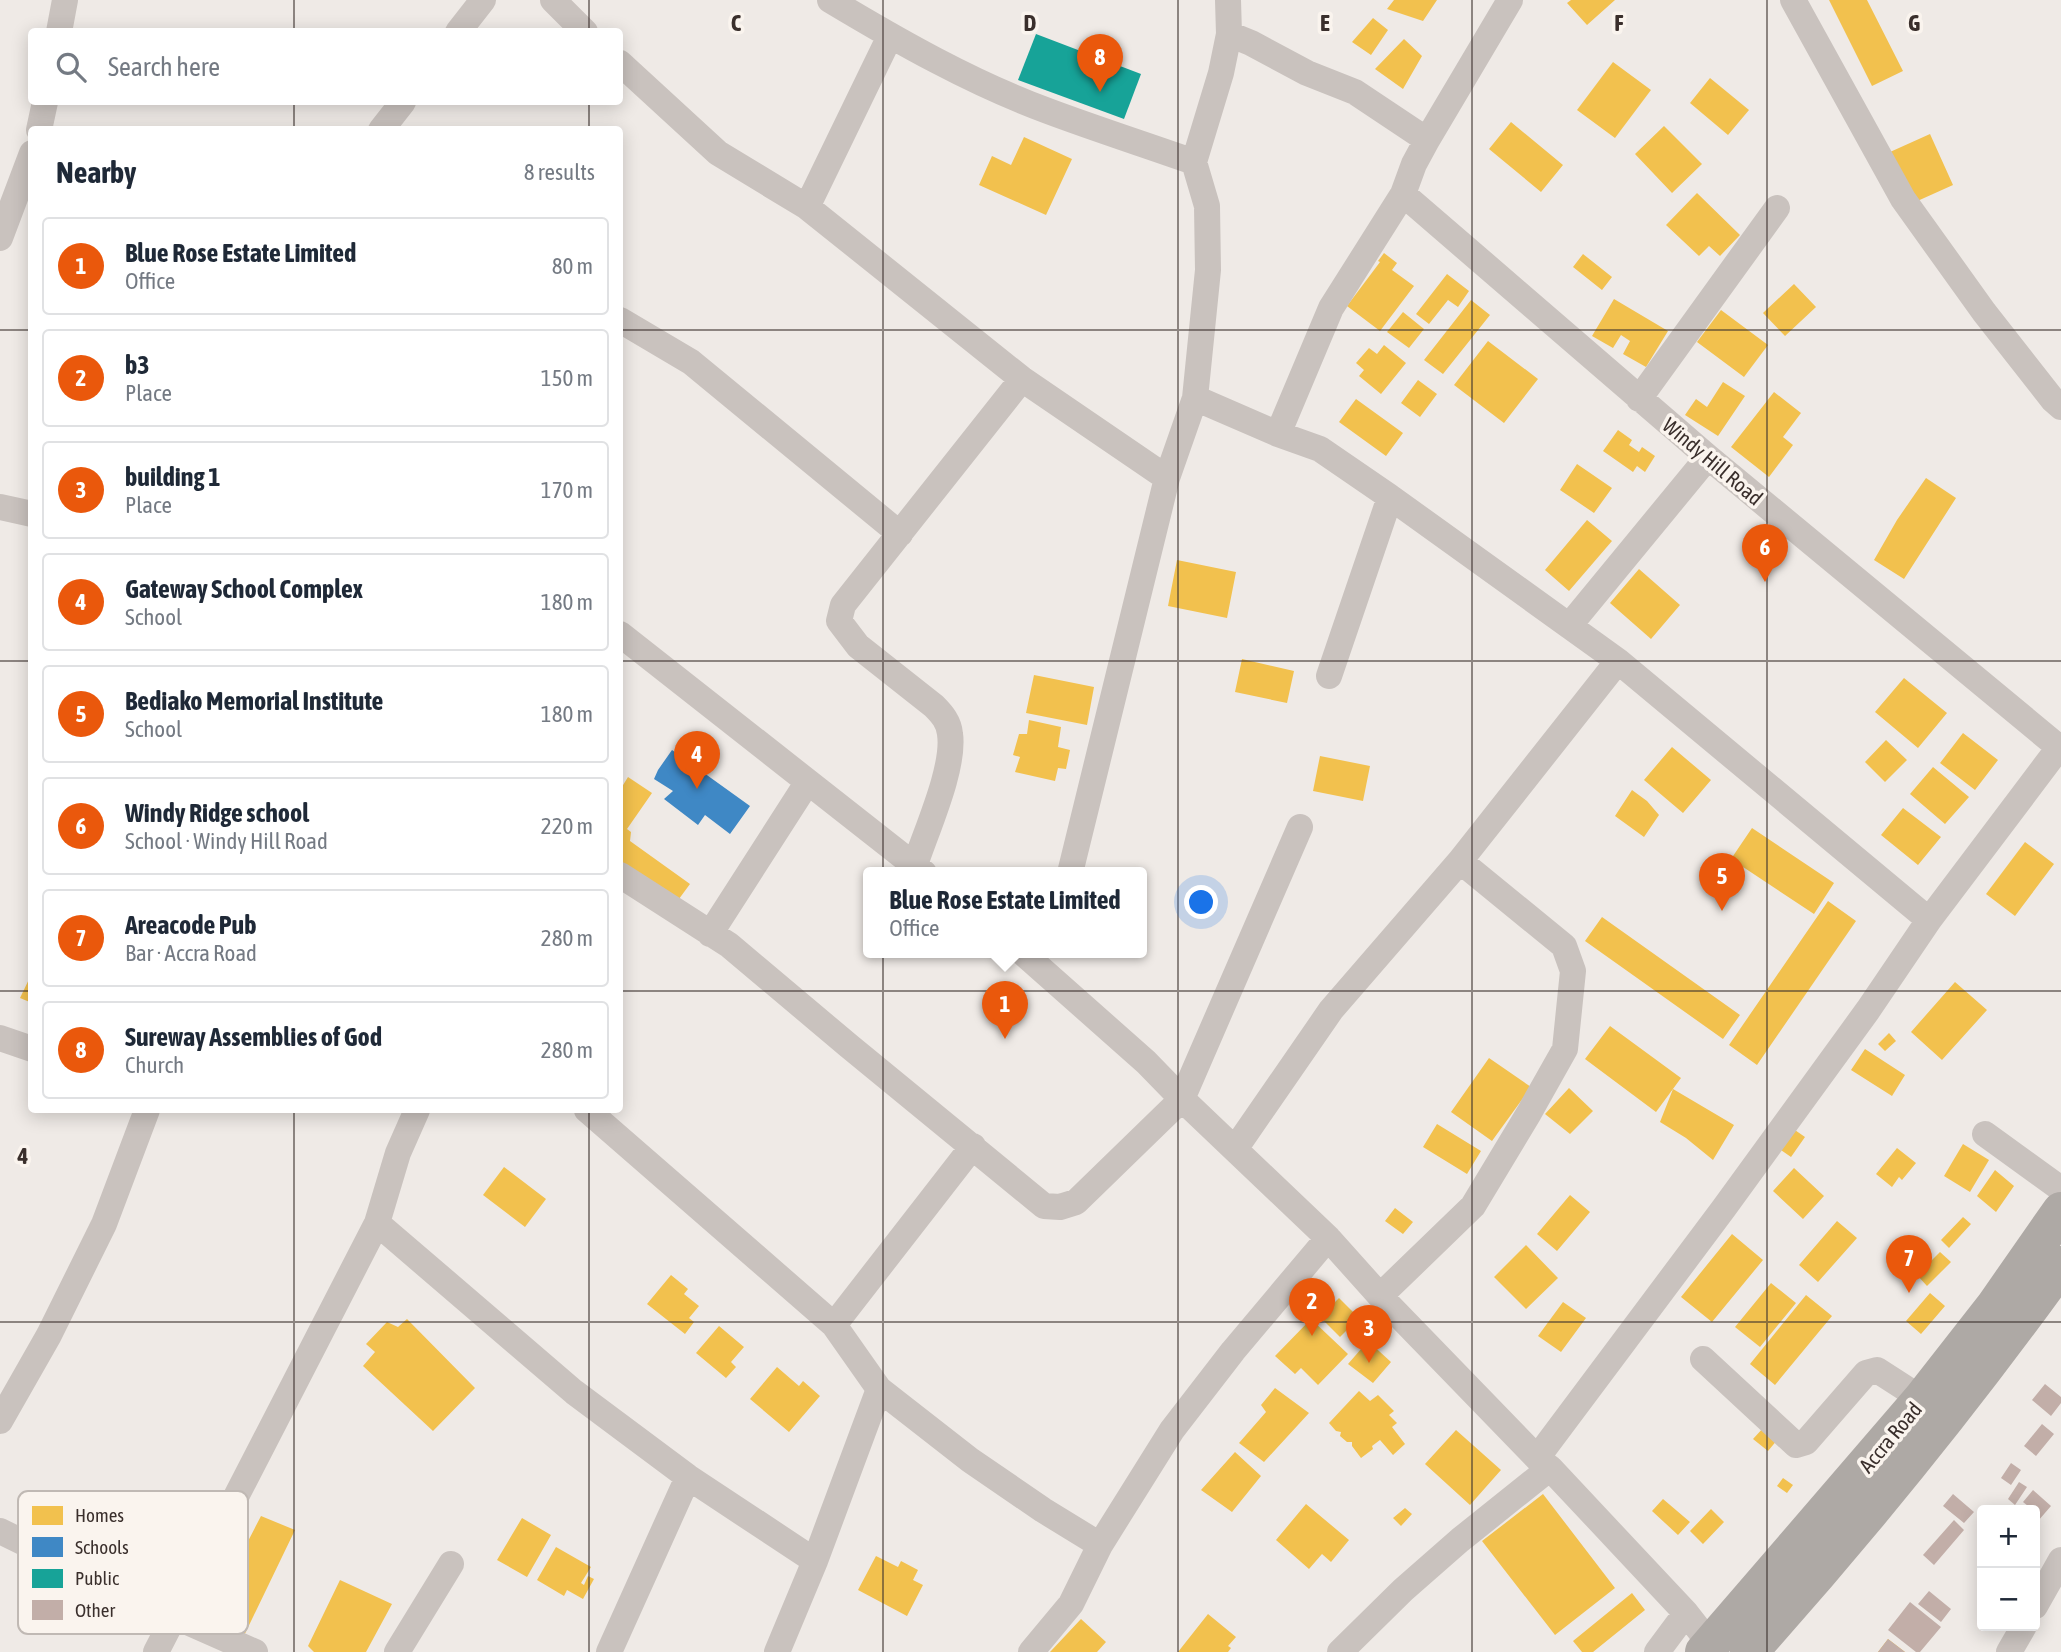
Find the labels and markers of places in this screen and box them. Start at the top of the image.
pin: 8 [1077,34,1123,92]
pin: 6 [1742,524,1788,582]
pin: 4 [674,731,720,789]
pin: 5 [1699,853,1745,911]
pin: 1 [982,981,1028,1039]
pin: 7 [1886,1235,1932,1293]
pin: 2 [1289,1278,1335,1336]
pin: 3 [1346,1305,1392,1363]

